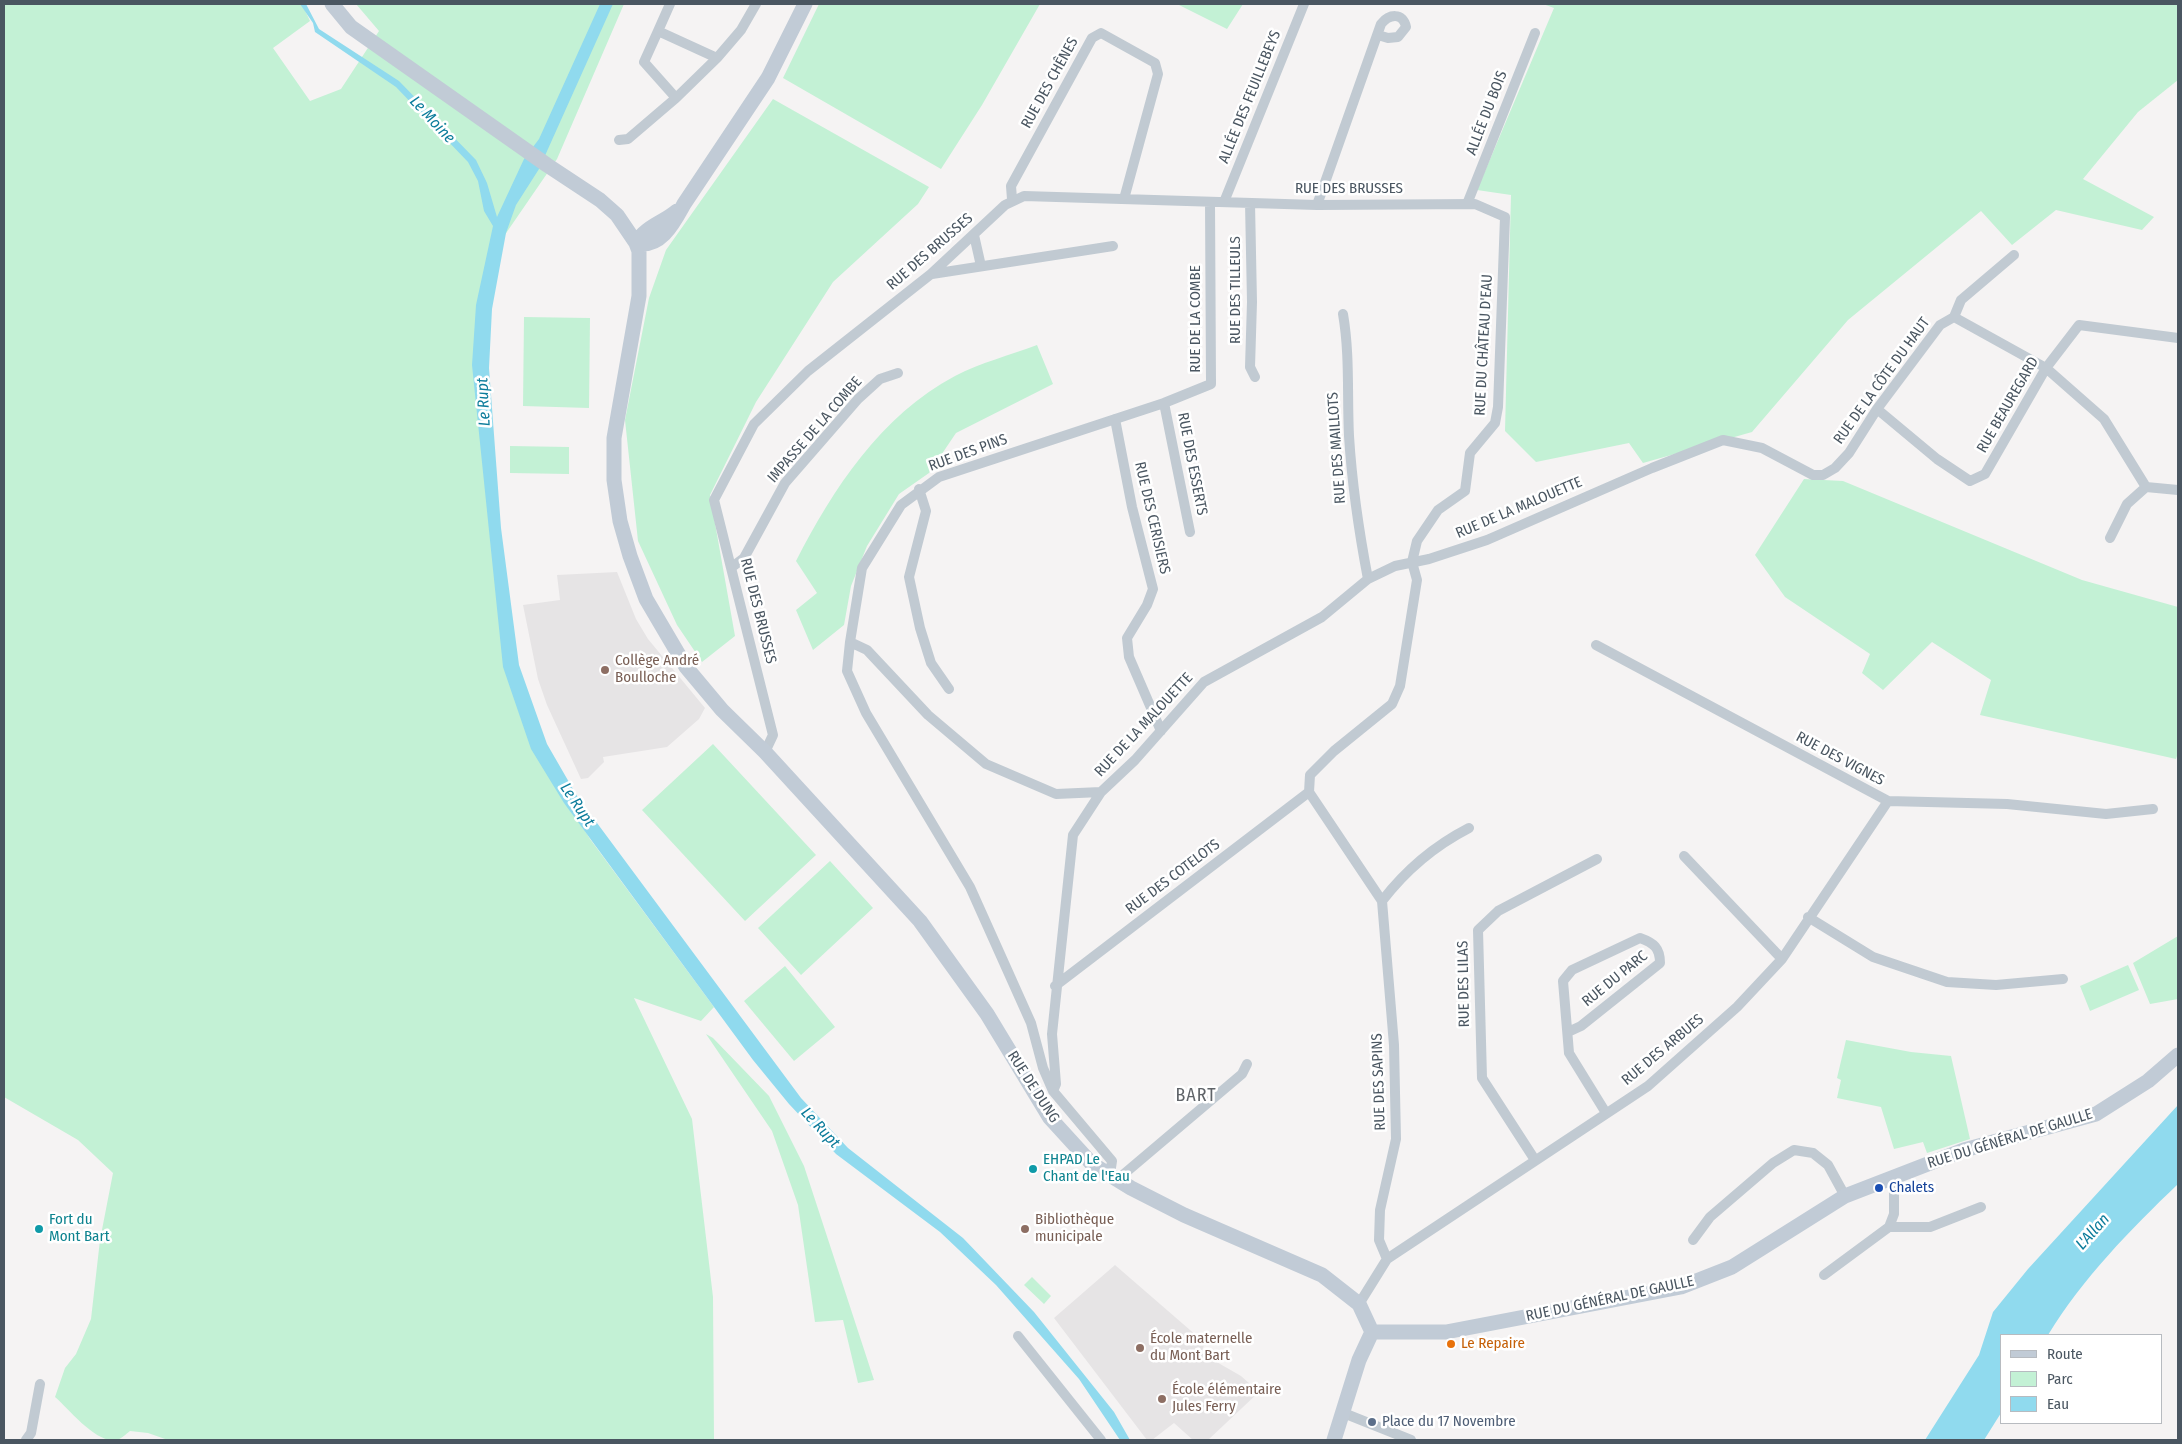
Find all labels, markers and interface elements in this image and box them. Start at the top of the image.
street label: ALLÉE DES FEUILLEBEYS [1215,28,1285,166]
street label: RUE DES CHÊNES [1018,34,1082,132]
street label: ALLÉE DU BOIS [1463,68,1511,158]
water label: Le Moine [405,92,459,148]
street label: RUE DES BRUSSES [1295,180,1403,198]
street label: RUE DES BRUSSES [883,210,977,294]
street label: RUE DES TILLEULS [1227,236,1245,344]
street label: RUE DE LA COMBE [1187,265,1205,373]
street label: RUE DU CHÂTEAU D'EAU [1471,274,1497,416]
street label: RUE DE LA CÔTE DU HAUT [1830,314,1934,448]
street label: RUE BEAUREGARD [1973,354,2043,456]
street label: IMPASSE DE LA COMBE [764,373,866,487]
water label: Le Rupt [473,377,495,427]
street label: RUE DES MAILLOTS [1324,391,1350,505]
street label: RUE DES ESSERTS [1173,411,1211,517]
street label: RUE DES PINS [926,430,1010,476]
street label: RUE DES CERISIERS [1130,460,1174,576]
street label: RUE DE LA MALOUETTE [1453,473,1585,543]
street label: RUE DES BRUSSES [736,556,780,666]
place label: Collège André Boulloche [615,652,699,687]
marker: Collège André Boulloche [599,664,611,676]
street label: RUE DE LA MALOUETTE [1091,669,1197,781]
street label: RUE DES VIGNES [1793,728,1887,790]
water label: Le Rupt [555,780,599,830]
street label: RUE DES COTELOTS [1122,836,1224,918]
street label: RUE DES LILAS [1454,941,1474,1027]
street label: RUE DU PARC [1579,947,1651,1011]
street label: RUE DES ARBUES [1618,1011,1708,1089]
street label: RUE DES SAPINS [1368,1033,1390,1131]
street label: RUE DE DUNG [1003,1048,1063,1126]
district label: BART [1175,1085,1217,1107]
water label: Le Rupt [796,1104,844,1152]
street label: RUE DU GÉNÉRAL DE GAULLE [1925,1105,2095,1173]
place label: EHPAD Le Chant de l'Eau [1043,1151,1130,1186]
marker: EHPAD Le Chant de l'Eau [1027,1163,1039,1175]
place label: Chalets [1889,1179,1934,1197]
marker: Chalets [1873,1182,1885,1194]
water label: L'Allan [2072,1210,2114,1254]
place label: Fort du Mont Bart [49,1211,110,1246]
place label: Bibliothèque municipale [1035,1211,1114,1246]
marker: Fort du Mont Bart [33,1223,45,1235]
marker: Bibliothèque municipale [1019,1223,1031,1235]
street label: RUE DU GÉNÉRAL DE GAULLE [1524,1272,1696,1326]
place label: École maternelle du Mont Bart [1150,1330,1252,1365]
legend [2000,1334,2162,1424]
place label: Le Repaire [1461,1335,1525,1353]
marker: Le Repaire [1445,1338,1457,1350]
marker: École maternelle du Mont Bart [1134,1342,1146,1354]
text: Route [2047,1345,2083,1363]
text: Parc [2047,1370,2073,1388]
place label: École élémentaire Jules Ferry [1172,1381,1281,1416]
marker: École élémentaire Jules Ferry [1156,1393,1168,1405]
text: Eau [2047,1395,2069,1413]
place label: Place du 17 Novembre [1382,1413,1516,1431]
marker: Place du 17 Novembre [1366,1416,1378,1428]

